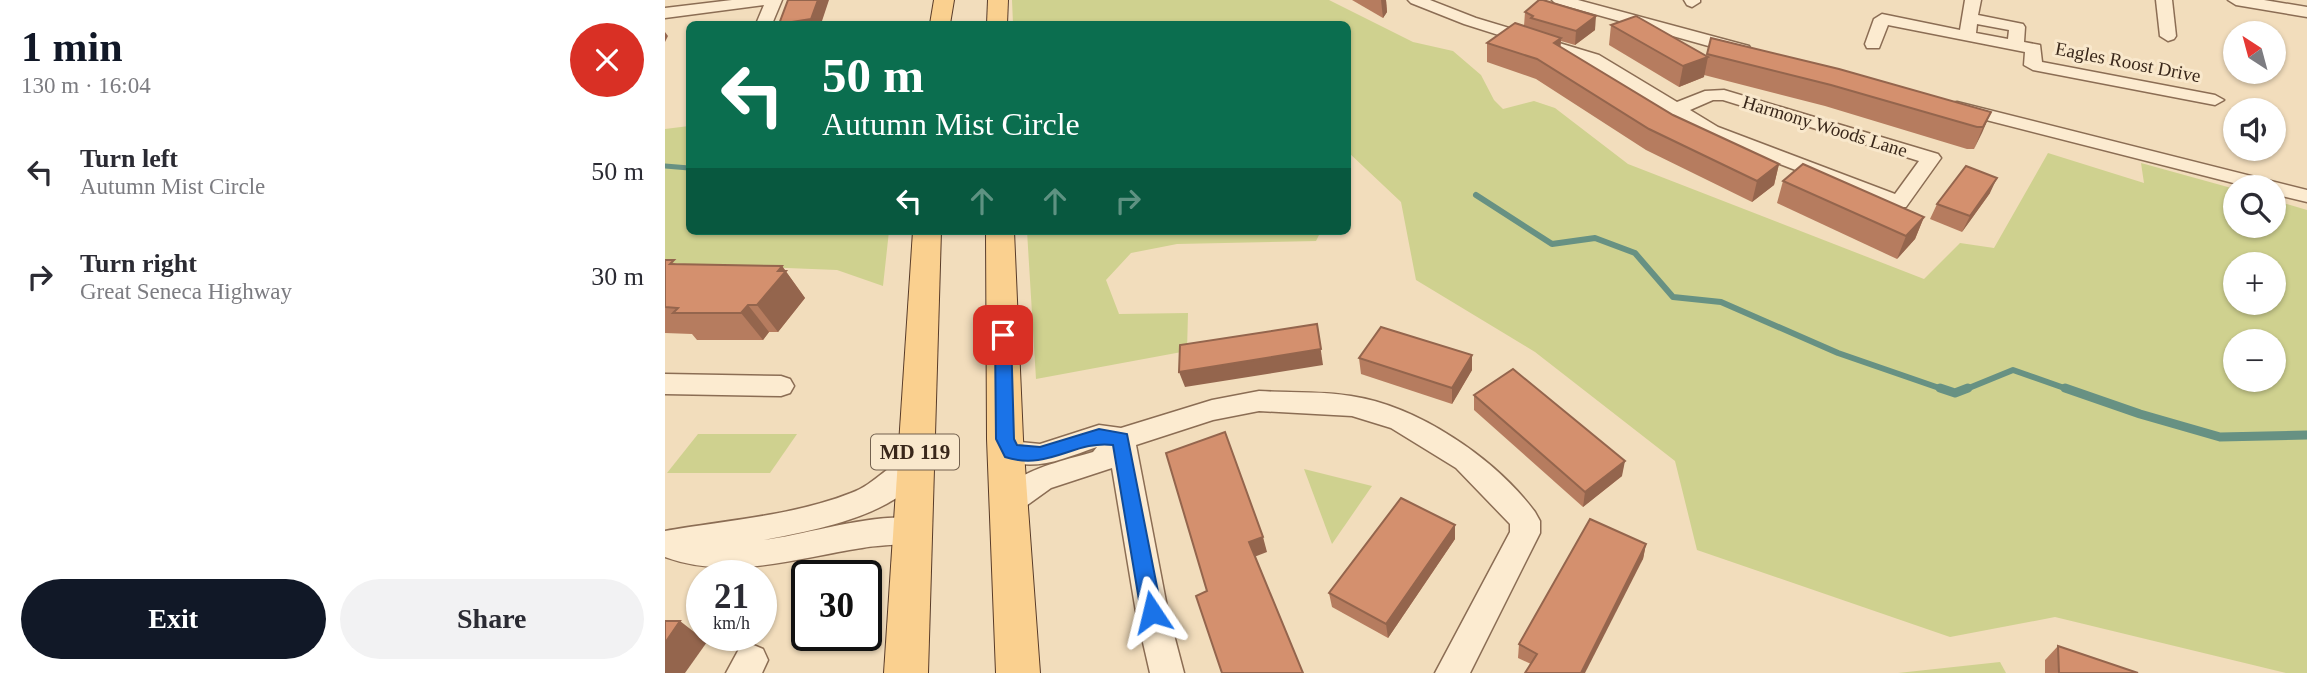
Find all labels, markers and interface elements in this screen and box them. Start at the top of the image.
north arrow [2223,21,2285,84]
map controls [2223,21,2286,392]
button: close [570,23,644,97]
text: 1 min [21,24,123,70]
street label: Eagles Roost Drive [2053,38,2203,86]
text: 50 m [822,48,924,103]
icon: left [707,49,798,140]
text: 130 m · 16:04 [21,73,151,98]
street label: Harmony Woods Lane [1740,91,1910,161]
button: sound [2223,98,2286,161]
text: Autumn Mist Circle [822,106,1080,142]
text: Turn left [80,144,178,173]
icon: left [21,153,59,191]
text: 50 m [591,157,644,186]
text: Autumn Mist Circle [80,174,265,199]
button: search [2223,175,2286,238]
icon: left [890,182,928,220]
icon: ahead [963,182,1001,220]
icon: ahead [1036,182,1074,220]
icon: right [1109,182,1147,220]
text: Turn right [80,249,197,278]
button: + [2223,252,2286,315]
icon: right [21,258,59,296]
text: 30 m [591,262,644,291]
text: Great Seneca Highway [80,279,292,304]
pin [973,305,1033,365]
icon: arrive [984,316,1022,354]
button: − [2223,329,2286,392]
road number: MD 119 [871,434,959,470]
speed limit sign: 30 [791,560,882,651]
position arrow [1115,575,1189,649]
text: 21 [714,577,749,616]
button: Exit [21,579,326,659]
button: Share [340,579,644,659]
text: km/h [713,613,750,633]

